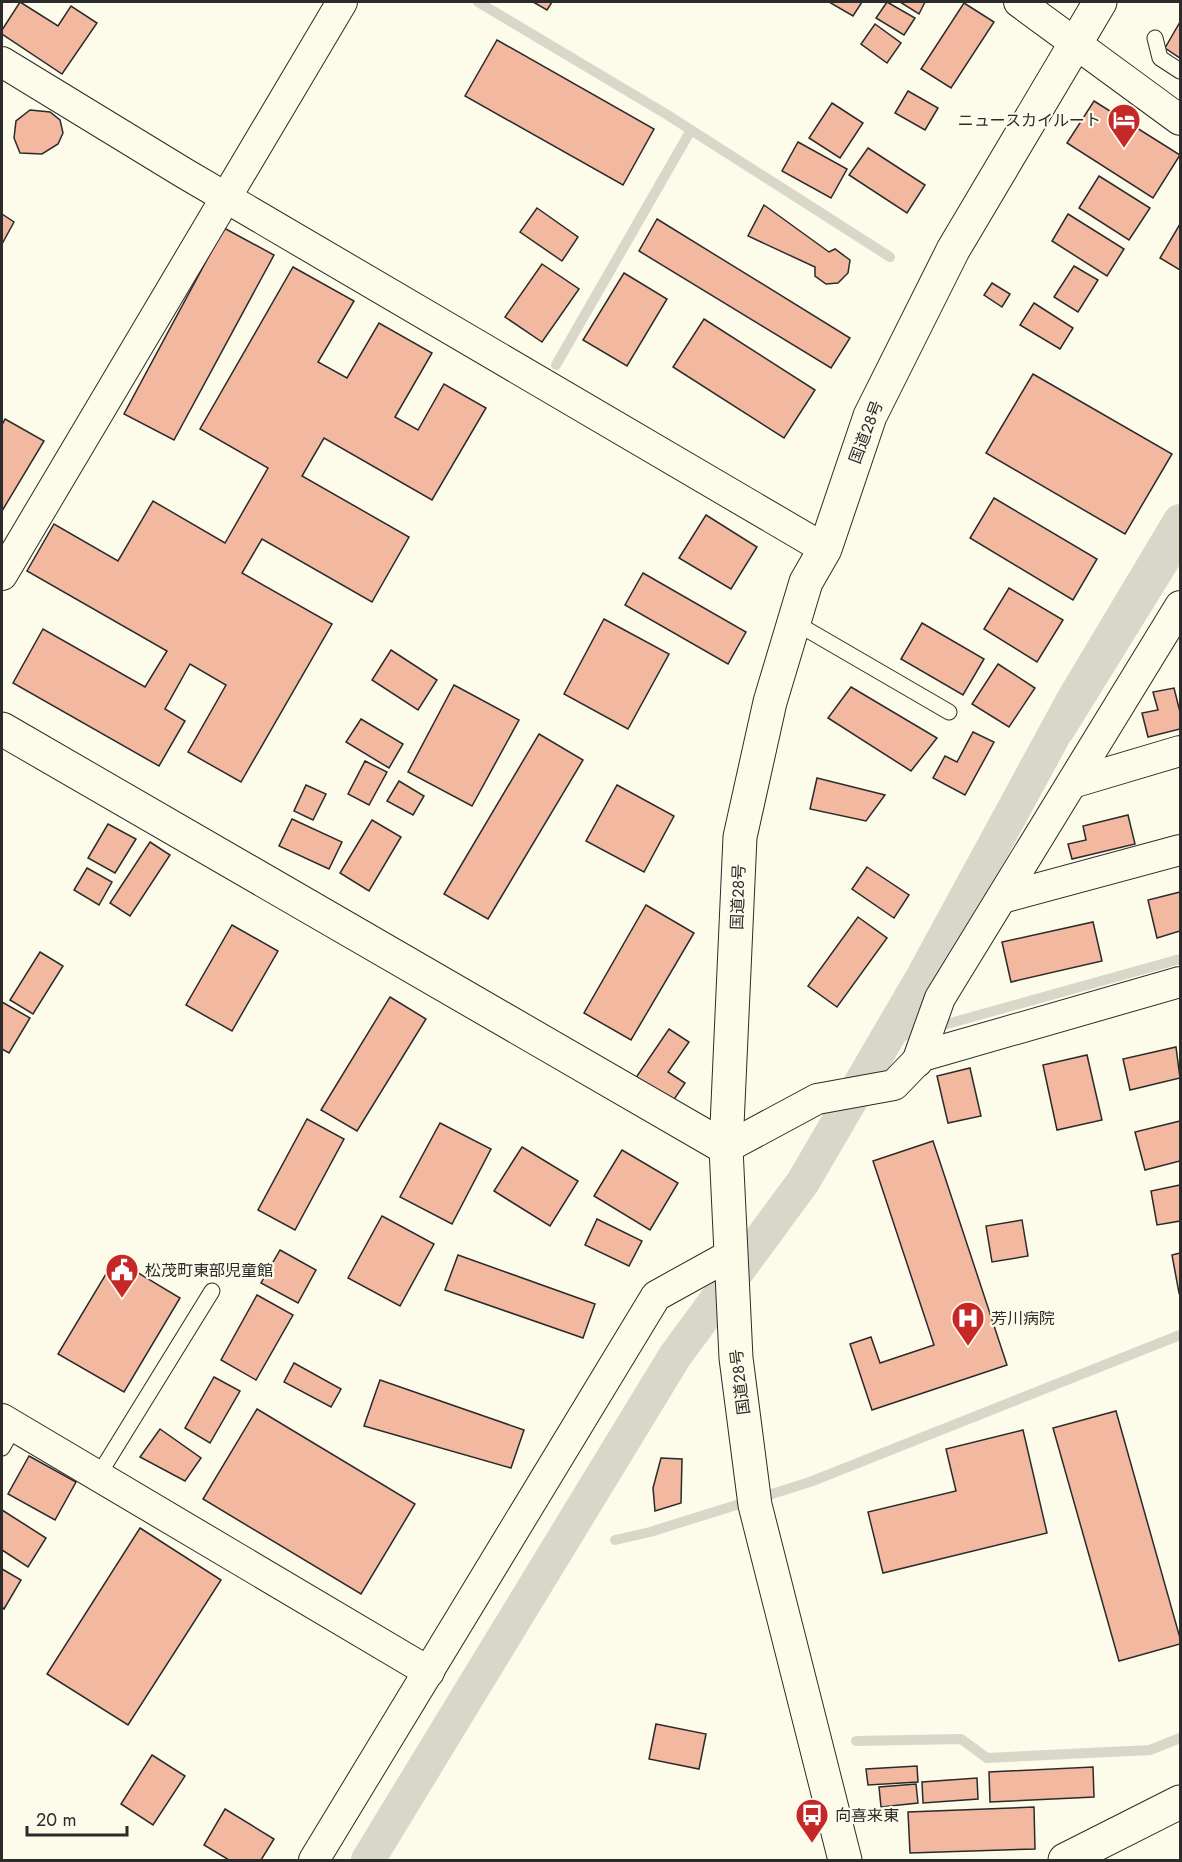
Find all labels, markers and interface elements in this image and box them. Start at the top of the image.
hotel icon: ニュースカイルート [1106,102,1142,149]
place label: ニュースカイルート [958,109,1101,132]
street label: 国道28号 [843,397,889,467]
street label: 国道28号 [725,864,751,930]
public building icon: 松茂町東部児童館 [104,1252,140,1299]
place label: 松茂町東部児童館 [145,1259,273,1282]
hospital icon: 芳川病院 [950,1300,986,1347]
place label: 芳川病院 [991,1307,1055,1330]
street label: 国道28号 [725,1348,755,1416]
bus stop icon: 向喜来東 [794,1797,830,1844]
scale bar [27,1799,128,1837]
place label: 向喜来東 [835,1804,899,1827]
text: 20 m [36,1807,76,1833]

